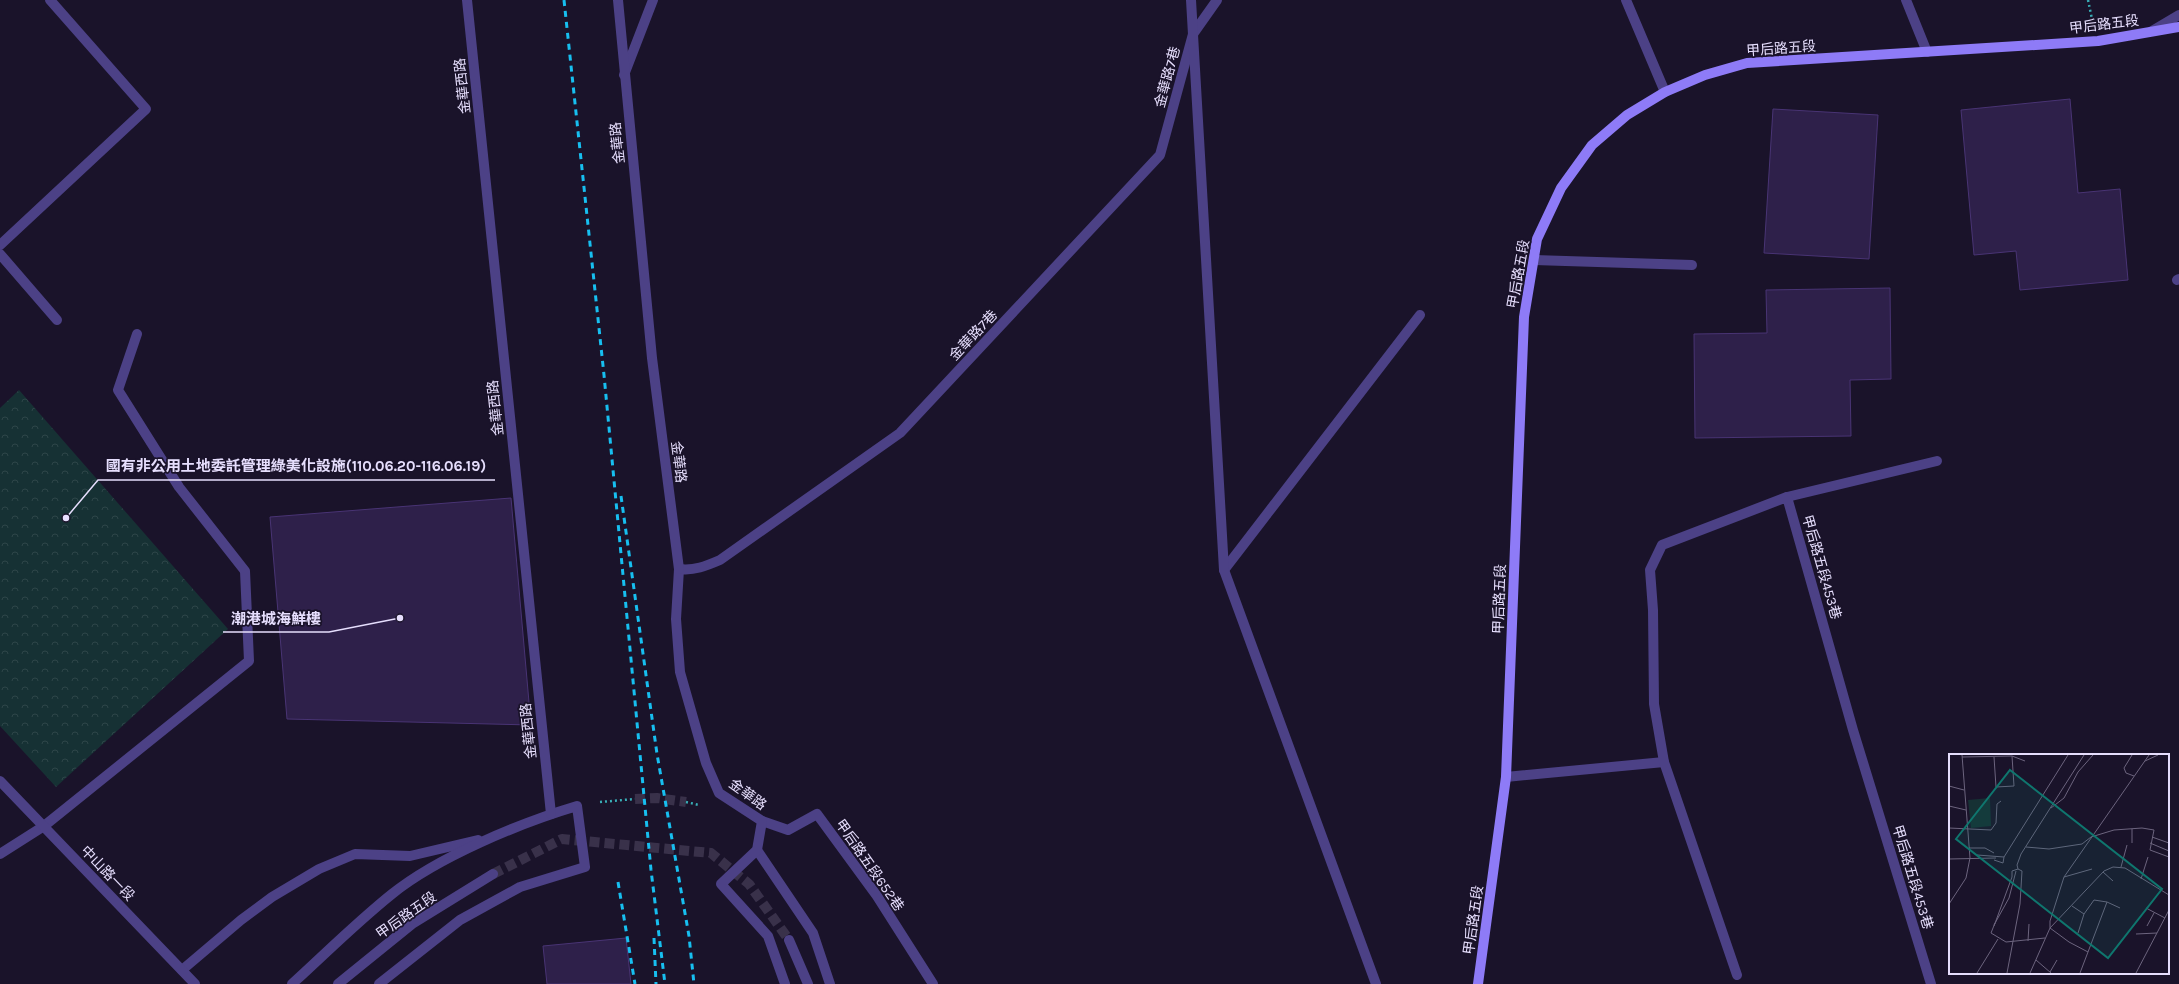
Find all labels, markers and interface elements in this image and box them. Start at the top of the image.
street label: 甲后路五段 [2068,12,2140,37]
street label: 甲后路五段 [1746,38,1817,59]
street label: 金華路7巷 [1151,45,1184,110]
street label: 金華西路 [451,57,474,115]
street label: 金華路 [607,121,628,165]
street label: 甲后路五段 [1504,238,1533,310]
street label: 金華路7巷 [946,307,1001,364]
street label: 金華西路 [484,379,507,437]
street label: 金華路 [668,440,689,484]
callout: 國有非公用土地委託管理綠美化設施(110.06.20-116.06.19) [98,453,495,480]
text: 國有非公用土地委託管理綠美化設施(110.06.20-116.06.19) [106,457,486,475]
street label: 甲后路五段453巷 [1798,513,1845,621]
street label: 甲后路五段 [1490,564,1509,634]
callout: 潮港城海鮮樓 [223,605,329,632]
text: 潮港城海鮮樓 [231,610,321,628]
street label: 金華西路 [517,702,540,760]
inset map [1949,754,2169,974]
street label: 金華路 [726,775,770,814]
street label: 甲后路五段652巷 [832,816,908,914]
street label: 甲后路五段453巷 [1889,823,1936,931]
street label: 中山路一段 [77,842,138,904]
street label: 甲后路五段 [1460,884,1487,956]
street label: 甲后路五段 [373,888,440,942]

